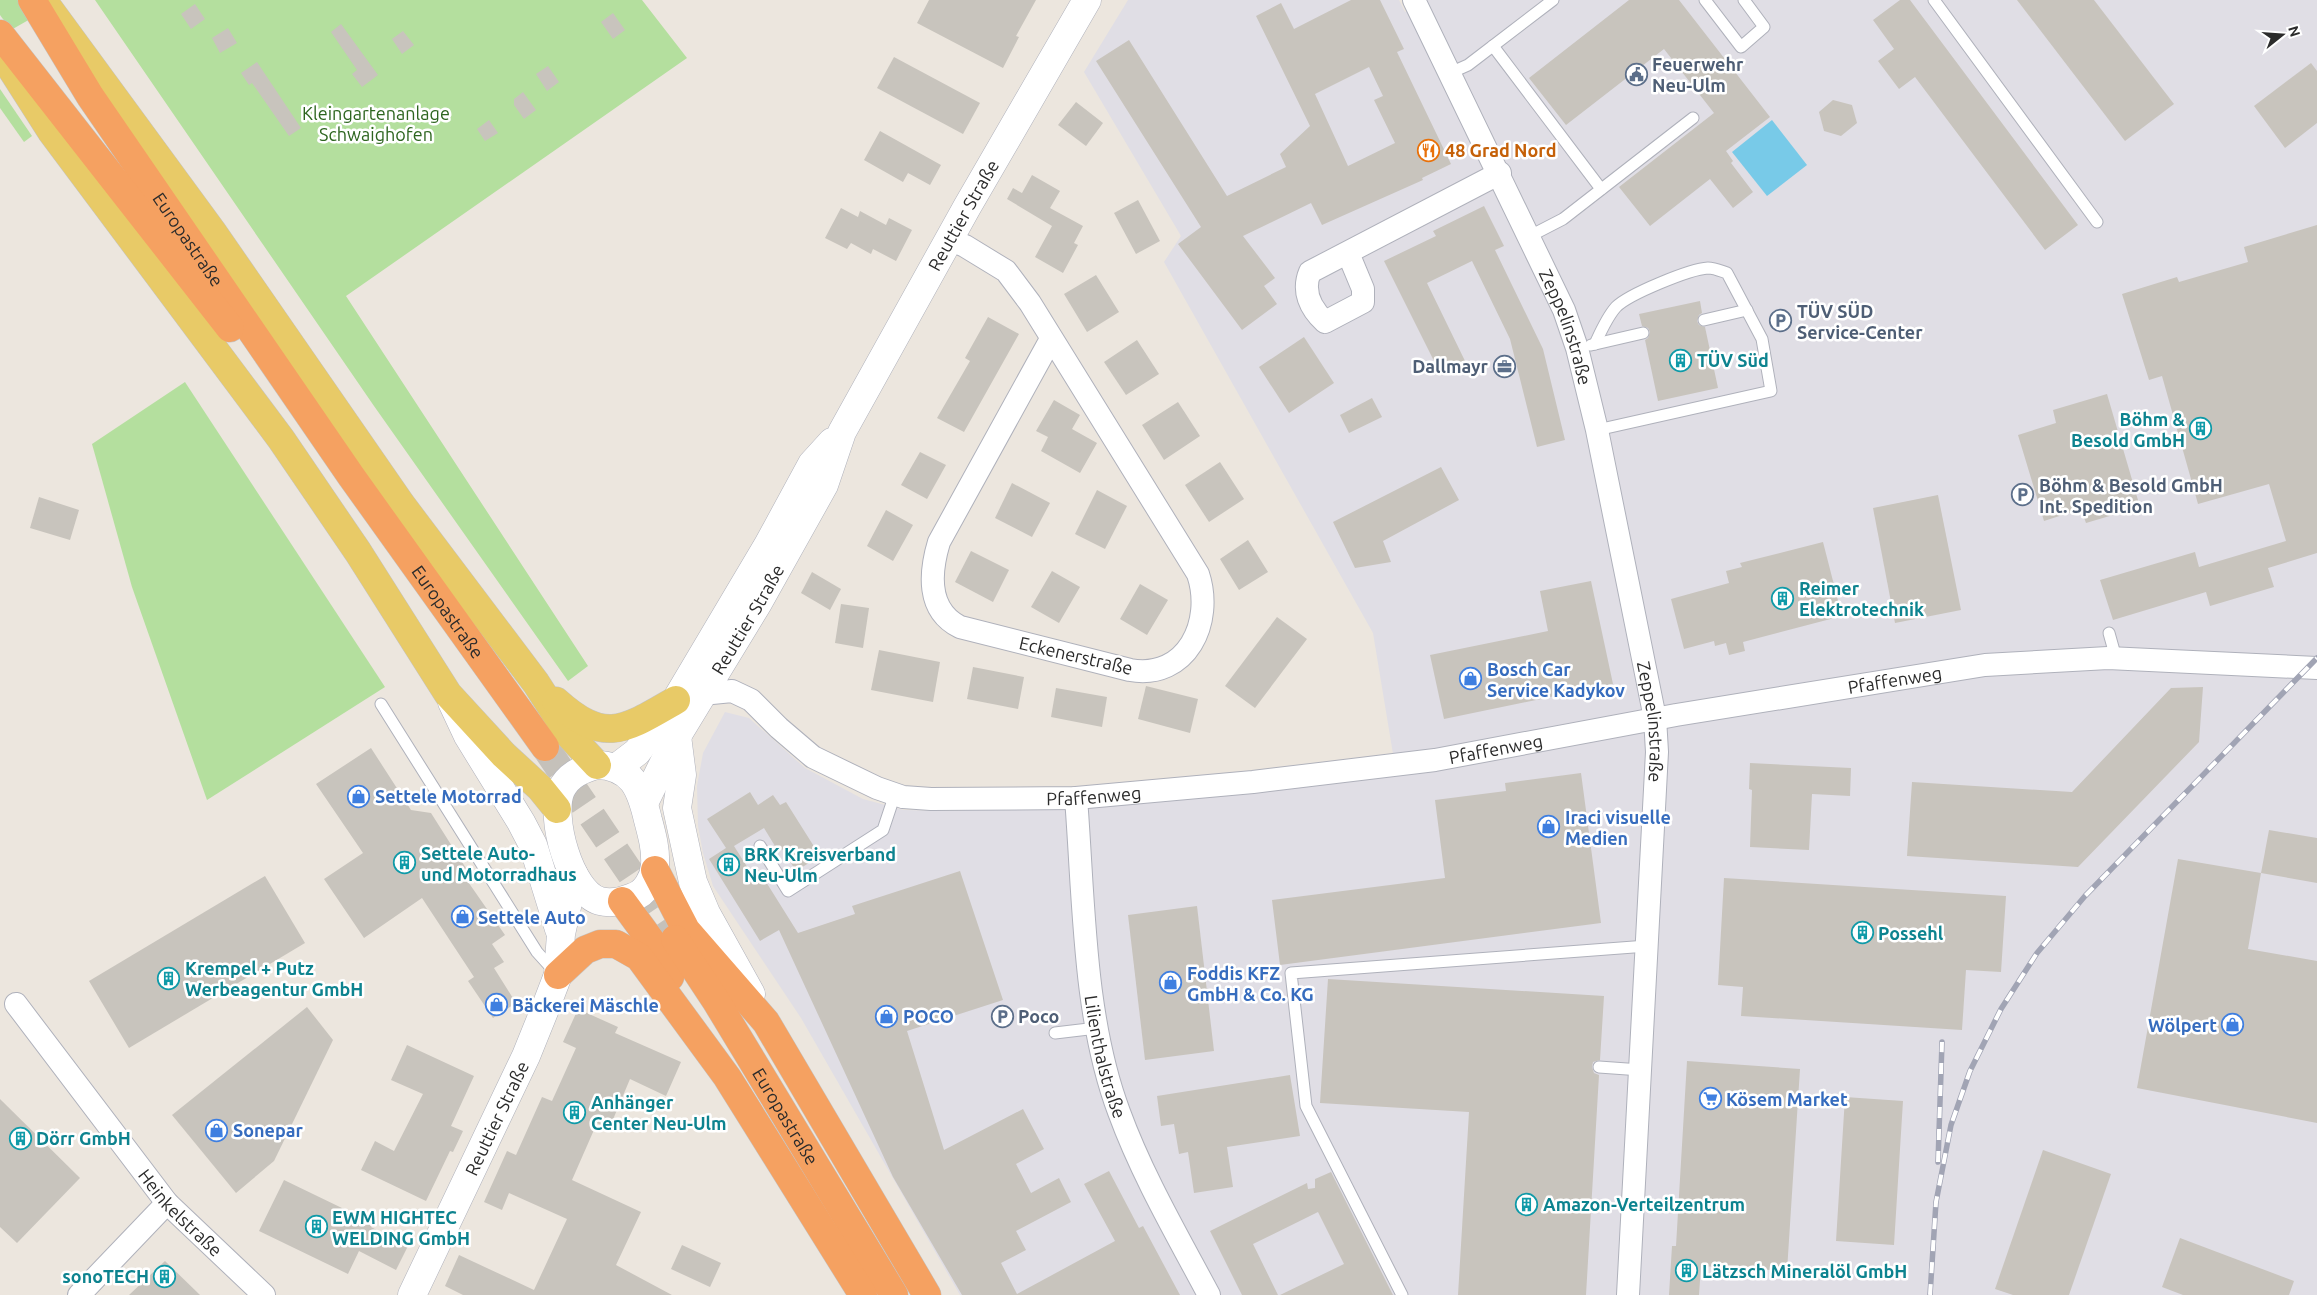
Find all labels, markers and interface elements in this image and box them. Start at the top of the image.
north arrow [2257,10,2307,60]
text: N [2285,24,2304,39]
place label: Feuerwehr Neu-Ulm [1652,54,1744,95]
public building icon: Feuerwehr Neu-Ulm [1624,62,1648,86]
park label: Kleingartenanlage Schwaighofen [302,103,450,144]
restaurant icon: 48 Grad Nord [1417,138,1441,162]
place label: 48 Grad Nord [1445,140,1556,160]
street label: Reuttier Straße [924,156,1002,274]
street label: Europastraße [149,189,228,290]
street label: Zeppelinstraße [1536,266,1596,387]
place label: TÜV SÜD Service-Center [1797,301,1923,342]
parking icon: TÜV SÜD Service-Center [1769,309,1793,333]
building icon: TÜV Süd [1669,348,1693,372]
place label: TÜV Süd [1697,350,1769,370]
office icon: Dallmayr [1492,354,1516,378]
place label: Dallmayr [1412,356,1489,376]
place label: Böhm & Besold GmbH [2071,409,2186,450]
building icon: Böhm & Besold GmbH [2189,417,2213,441]
place label: Böhm & Besold GmbH Int. Spedition [2039,475,2223,516]
parking icon: Böhm & Besold GmbH Int. Spedition [2011,483,2035,507]
street label: Europastraße [408,561,488,662]
street label: Reuttier Straße [707,561,788,678]
place label: Reimer Elektrotechnik [1799,578,1924,619]
building icon: Reimer Elektrotechnik [1771,586,1795,610]
street label: Eckenerstraße [1017,632,1135,678]
place label: Bosch Car Service Kadykov [1487,659,1625,700]
street label: Zeppelinstraße [1634,659,1667,783]
street label: Pfaffenweg [1846,662,1943,697]
shop icon: Bosch Car Service Kadykov [1459,667,1483,691]
street label: Pfaffenweg [1447,730,1544,767]
street label: Pfaffenweg [1046,782,1142,808]
shop icon: Settele Motorrad [347,784,371,808]
place label: Settele Motorrad [375,786,522,806]
place label: Iraci visuelle Medien [1565,807,1671,848]
shop icon: Iraci visuelle Medien [1537,815,1561,839]
place label: Settele Auto- und Motorradhaus [421,843,577,884]
place label: BRK Kreisverband Neu-Ulm [744,844,896,885]
building icon: Settele Auto- und Motorradhaus [393,851,417,875]
building icon: BRK Kreisverband Neu-Ulm [716,852,740,876]
shop icon: Settele Auto [450,905,474,929]
place label: Settele Auto [478,907,586,927]
building icon: Possehl [1850,921,1874,945]
place label: Possehl [1878,923,1944,943]
place label: Krempel + Putz Werbeagentur GmbH [185,958,363,999]
place label: Foddis KFZ GmbH & Co. KG [1187,963,1314,1004]
building icon: Krempel + Putz Werbeagentur GmbH [157,966,181,990]
shop icon: Foddis KFZ GmbH & Co. KG [1159,971,1183,995]
shop icon: Bäckerei Mäschle [484,993,508,1017]
street label: Lilienthalstraße [1082,994,1130,1121]
place label: Bäckerei Mäschle [512,995,659,1015]
shop icon: POCO [875,1004,899,1028]
parking icon: Poco [990,1004,1014,1028]
place label: POCO [903,1006,954,1026]
place label: Poco [1018,1006,1059,1026]
shop icon: Wölpert [2221,1013,2245,1037]
place label: Wölpert [2148,1015,2217,1035]
street label: Reuttier Straße [461,1058,532,1178]
street label: Europastraße [749,1064,823,1168]
supermarket icon: Kösem Market [1698,1087,1722,1111]
place label: Kösem Market [1726,1089,1848,1109]
place label: Anhänger Center Neu-Ulm [591,1092,727,1133]
building icon: Anhänger Center Neu-Ulm [563,1100,587,1124]
shop icon: Sonepar [205,1118,229,1142]
place label: Sonepar [233,1120,304,1140]
building icon: Dörr GmbH [8,1126,32,1150]
place label: Dörr GmbH [36,1128,131,1148]
street label: Heinkelstraße [135,1165,226,1260]
building icon: Amazon-Verteilzentrum [1515,1192,1539,1216]
place label: Amazon-Verteilzentrum [1543,1194,1745,1214]
place label: EWM HIGHTEC WELDING GmbH [332,1207,470,1248]
building icon: EWM HIGHTEC WELDING GmbH [304,1215,328,1239]
building icon: Lätzsch Mineralöl GmbH [1674,1259,1698,1283]
place label: Lätzsch Mineralöl GmbH [1702,1261,1907,1281]
building icon: sonoTECH [153,1264,177,1288]
place label: sonoTECH [62,1266,149,1286]

